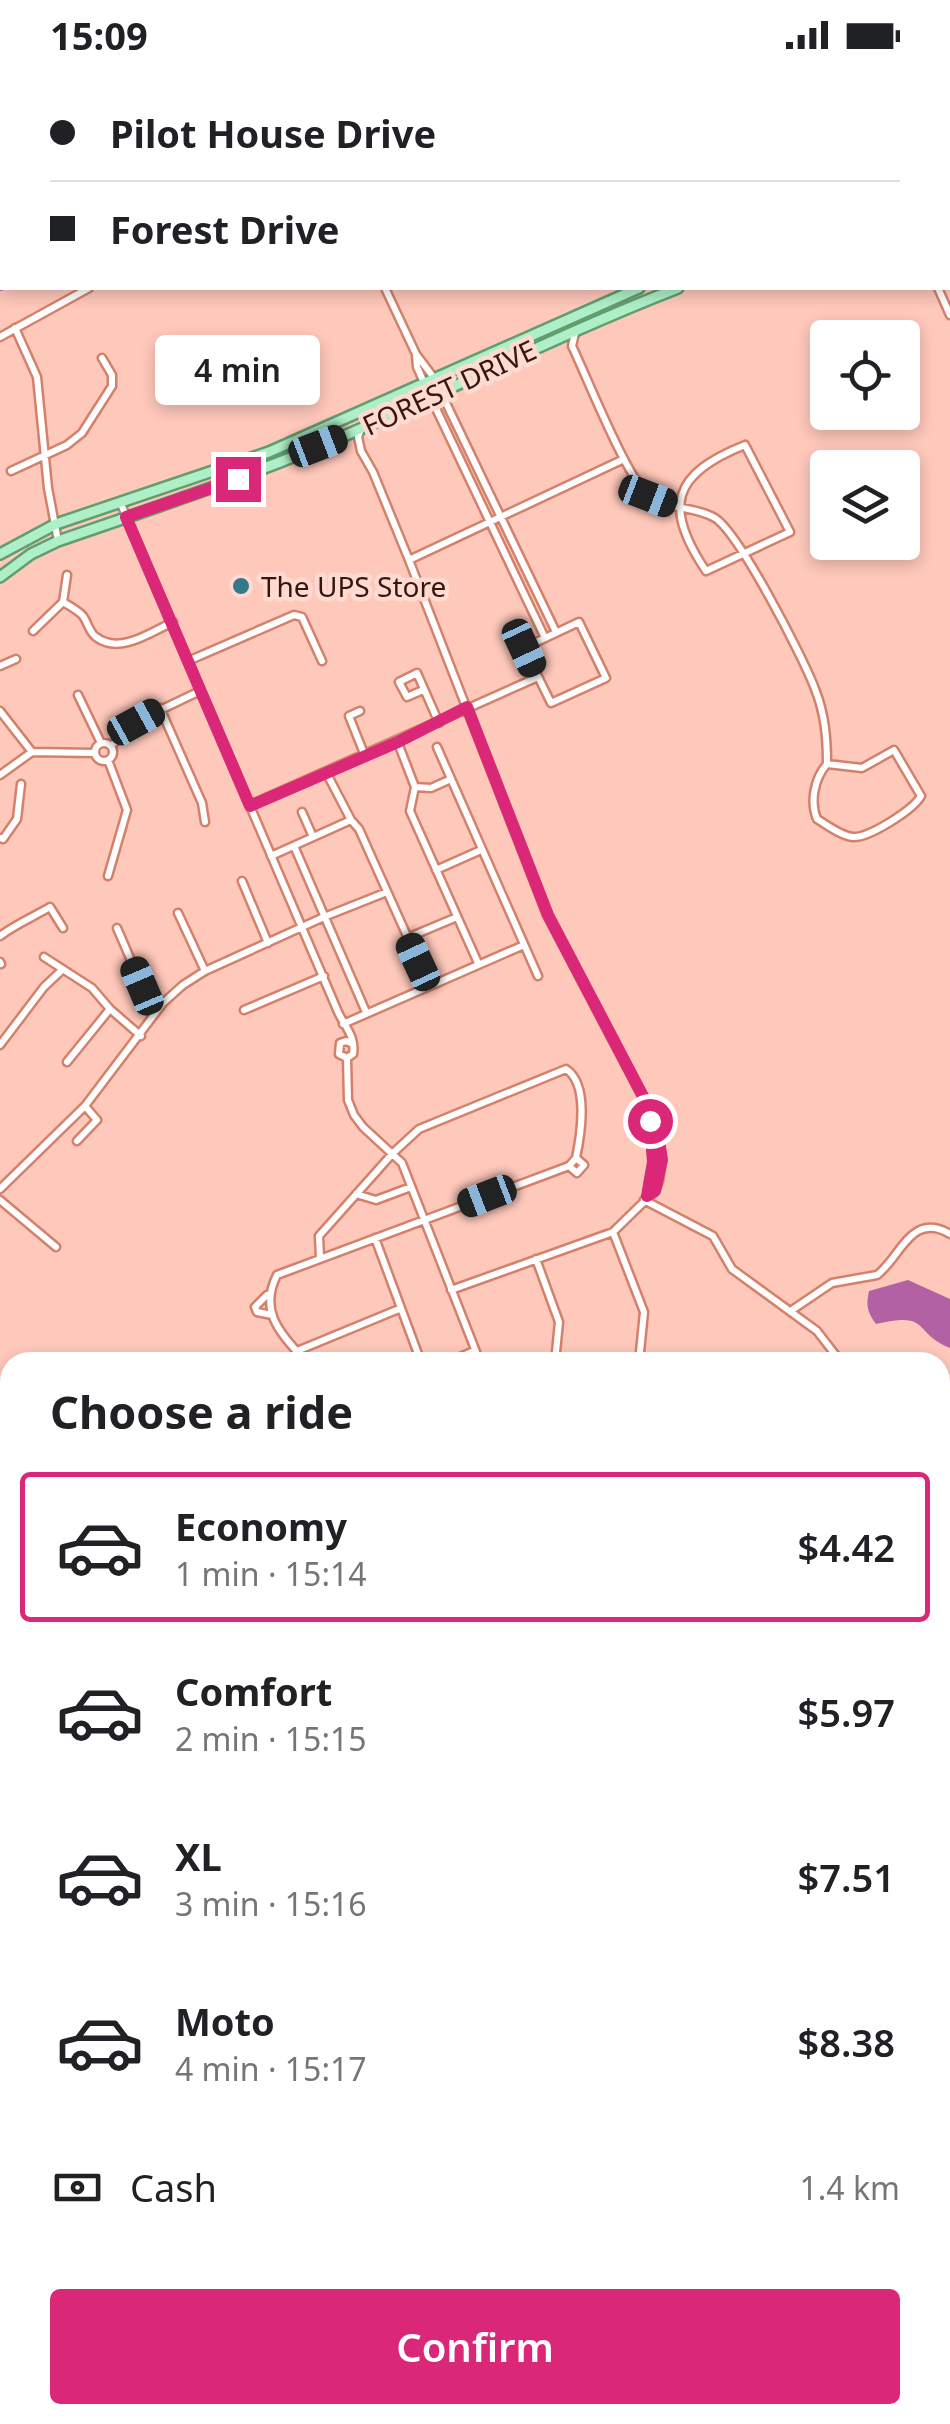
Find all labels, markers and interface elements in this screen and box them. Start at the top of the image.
text: 15:09 [50,9,148,61]
text: Pilot House Drive [110,107,436,159]
text: Forest Drive [110,203,340,255]
map controls [810,320,920,560]
button: locate [810,320,920,430]
street label: FOREST DRIVE [356,330,542,444]
callout: 4 min [156,334,320,404]
text: 4 min [194,348,281,391]
car [285,421,351,471]
button: layers [810,450,920,560]
route end [216,457,261,502]
car [615,471,681,521]
place label: The UPS Store [261,567,446,605]
marker: The UPS Store [230,575,252,597]
car [498,614,550,682]
car [102,694,170,750]
car [392,928,444,996]
car [116,953,168,1019]
route start [628,1099,673,1144]
car [454,1171,520,1221]
text: Choose a ride [50,1381,353,1442]
text: Economy [175,1500,347,1552]
icon: car [55,1502,145,1592]
text: $4.42 [798,1521,895,1573]
text: 1 min · 15:14 [175,1552,367,1595]
text: Comfort [175,1665,332,1717]
icon: car [55,1667,145,1757]
text: $5.97 [798,1686,895,1738]
text: 2 min · 15:15 [175,1717,367,1760]
text: XL [175,1830,222,1882]
icon: car [55,1832,145,1922]
text: $7.51 [798,1851,895,1903]
text: 3 min · 15:16 [175,1882,367,1925]
text: Moto [175,1995,275,2047]
icon: car [55,1997,145,2087]
text: $8.38 [798,2016,895,2068]
text: 4 min · 15:17 [175,2047,367,2090]
icon: cash [50,2160,105,2215]
text: Cash [130,2161,217,2213]
text: 1.4 km [799,2166,900,2209]
button: Confirm [50,2289,900,2404]

